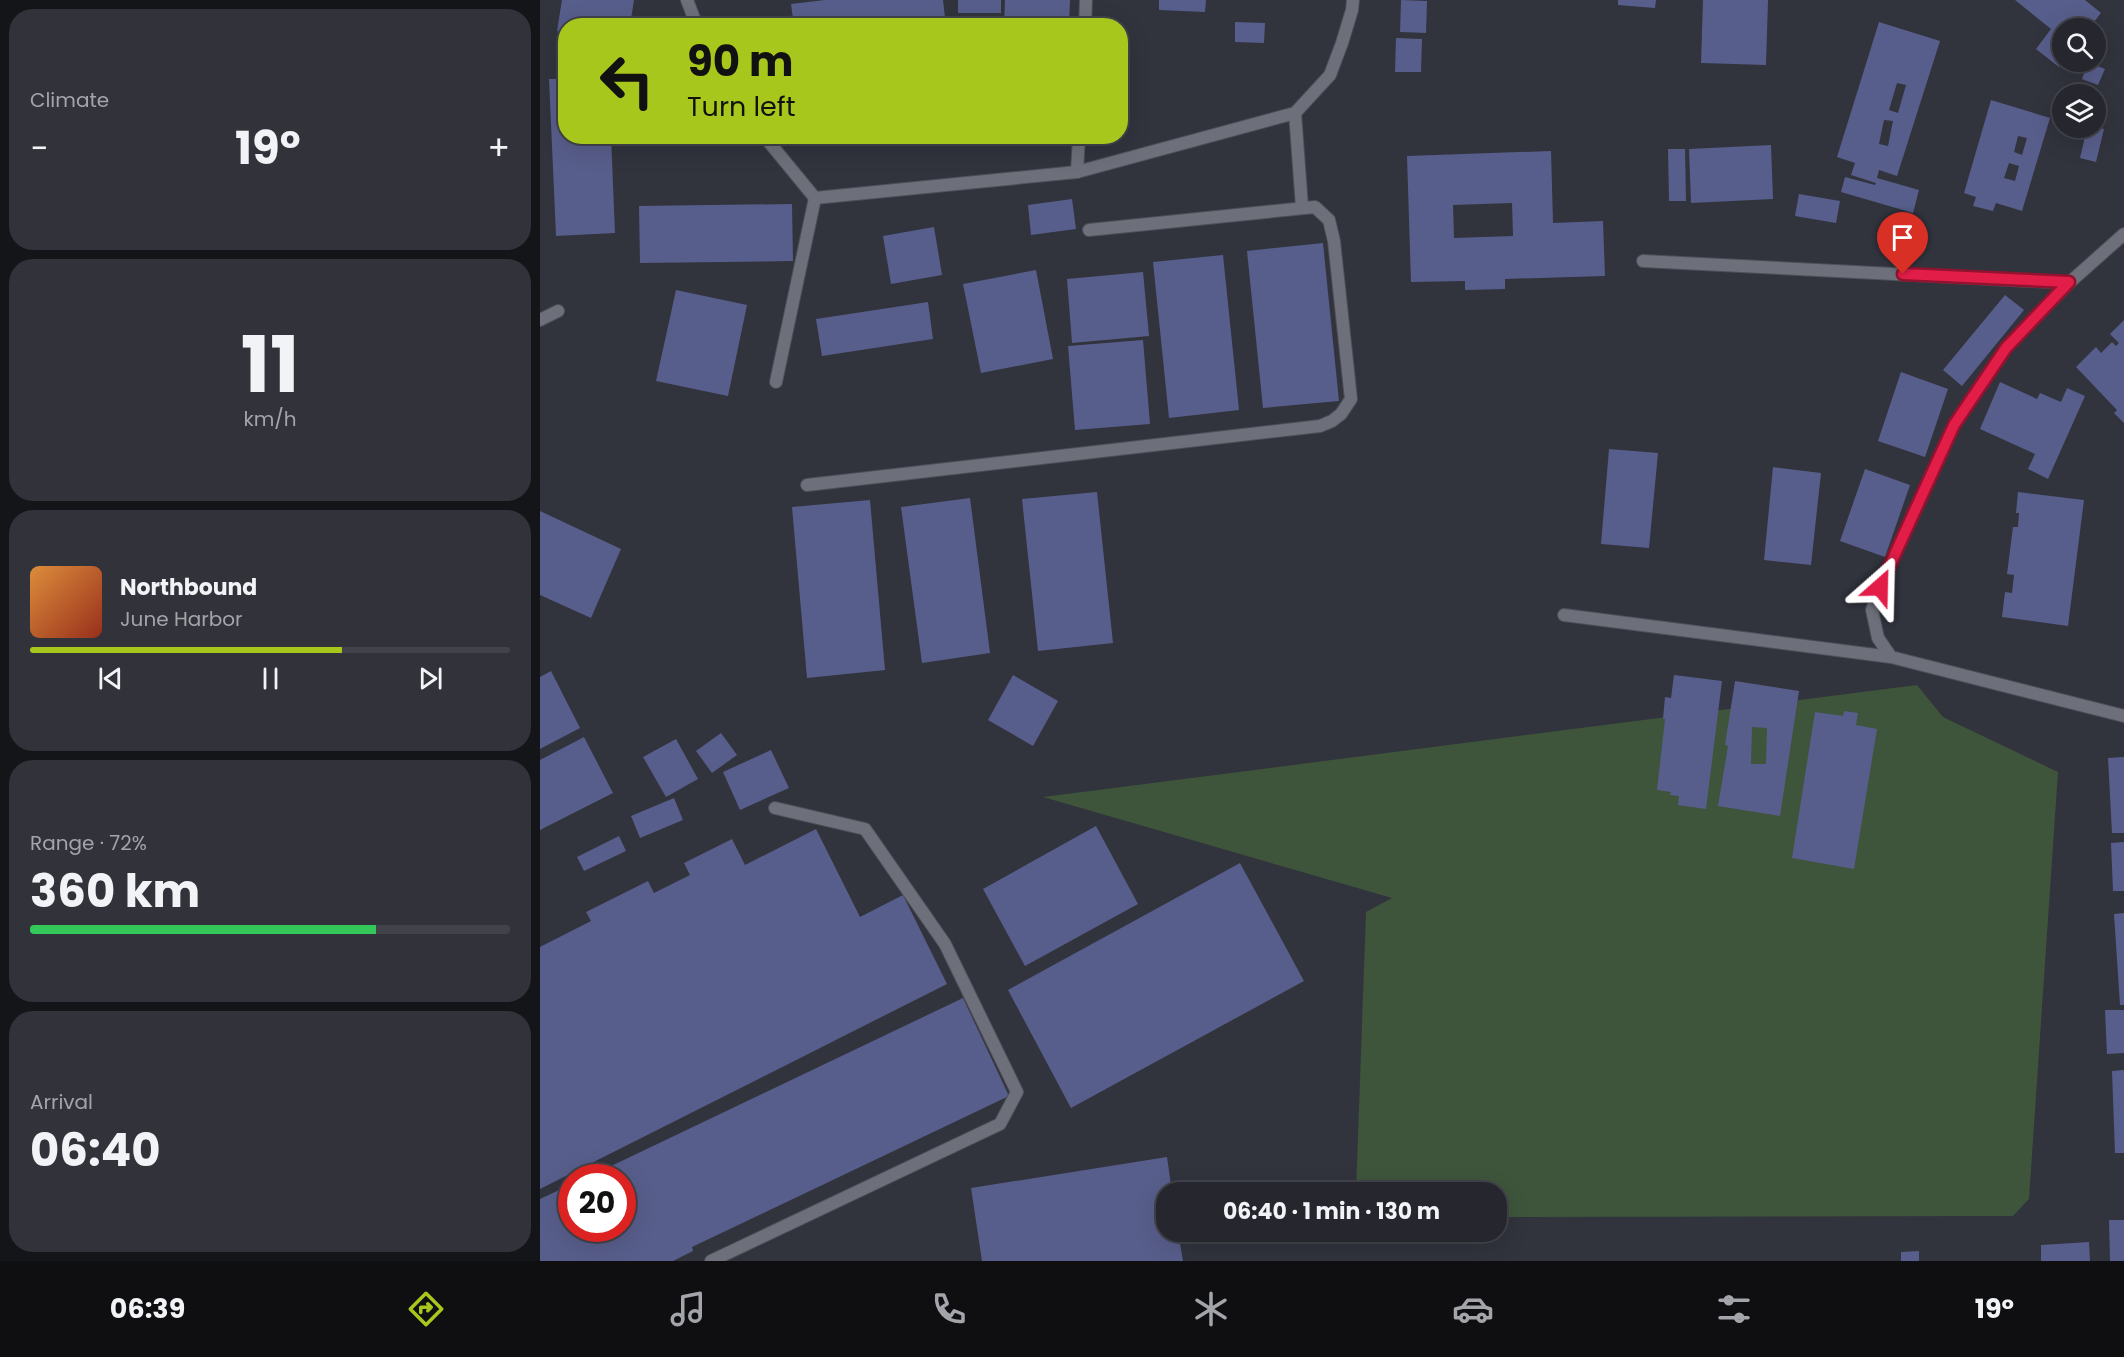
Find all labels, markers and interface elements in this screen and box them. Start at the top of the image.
map controls [2052,18,2106,138]
button: search [2052,18,2106,72]
text: 90 m [687,32,794,91]
icon: left [588,42,666,120]
button: layers [2052,84,2106,138]
text: Climate [30,86,109,114]
text: Turn left [687,88,796,125]
text: 19° [235,117,301,180]
text: − [30,125,48,172]
text: + [487,125,510,172]
pin [1877,212,1928,274]
icon: arrive [1886,221,1919,254]
text: 11 [241,310,299,419]
text: km/h [243,405,297,433]
position arrow [1848,555,1912,619]
text: Northbound [120,572,257,603]
text: June Harbor [120,605,243,633]
icon: previous [94,662,127,695]
icon: pause [254,662,287,695]
icon: next [414,662,447,695]
text: Range · 72% [30,829,147,857]
text: 360 km [30,860,200,923]
text: Arrival [30,1088,93,1116]
text: 06:40 [30,1119,161,1182]
speed limit sign: 20 [558,1164,636,1242]
text: 06:40 · 1 min · 130 m [1223,1196,1440,1227]
icon: directions [405,1288,447,1330]
icon: music [667,1288,709,1330]
icon: phone [928,1288,970,1330]
icon: climate [1190,1288,1232,1330]
icon: car [1452,1288,1494,1330]
icon: filters [1713,1288,1755,1330]
text: 06:39 [110,1290,185,1327]
text: 19° [1975,1290,2014,1327]

